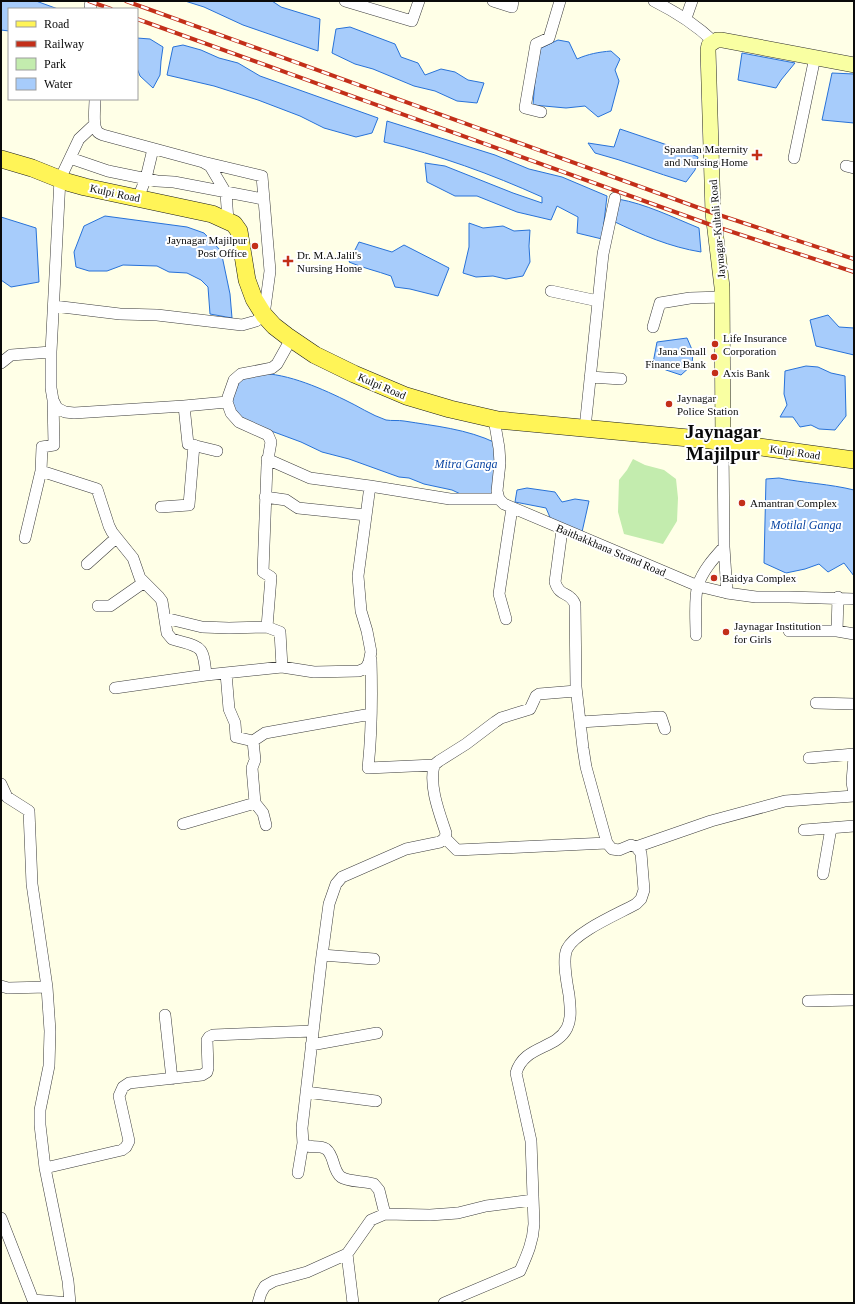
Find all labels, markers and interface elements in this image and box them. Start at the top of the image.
legend [8,8,138,100]
text: Road [44,17,69,31]
text: Railway [44,37,84,51]
text: Park [44,57,66,71]
text: Water [44,77,72,91]
place label: Spandan Maternity and Nursing Home [664,143,748,168]
marker: Spandan Maternity and Nursing Home [751,149,763,161]
street label: Jaynagar-Kultali Road [707,179,727,279]
street label: Kulpi Road [89,182,142,204]
place label: Jaynagar Majilpur Post Office [167,234,247,259]
marker: Jaynagar Majilpur Post Office [250,241,260,251]
place label: Dr. M.A.Jalil's Nursing Home [297,249,362,274]
marker: Dr. M.A.Jalil's Nursing Home [282,255,294,267]
place label: Life Insurance Corporation [723,332,787,357]
marker: Life Insurance Corporation [710,339,720,349]
place label: Jana Small Finance Bank [645,345,706,370]
marker: Jana Small Finance Bank [709,352,719,362]
place label: Axis Bank [723,367,770,379]
marker: Axis Bank [710,368,720,378]
street label: Kulpi Road [356,371,408,402]
place label: Jaynagar Police Station [677,392,739,417]
marker: Jaynagar Police Station [664,399,674,409]
district label: Jaynagar Majilpur [685,421,762,464]
street label: Kulpi Road [769,443,822,462]
water label: Mitra Ganga [434,457,498,471]
place label: Amantran Complex [750,497,838,509]
marker: Amantran Complex [737,498,747,508]
water label: Motilal Ganga [770,518,842,532]
street label: Baithakkhana Strand Road [554,521,668,579]
place label: Baidya Complex [722,572,797,584]
marker: Baidya Complex [709,573,719,583]
place label: Jaynagar Institution for Girls [734,620,822,645]
marker: Jaynagar Institution for Girls [721,627,731,637]

